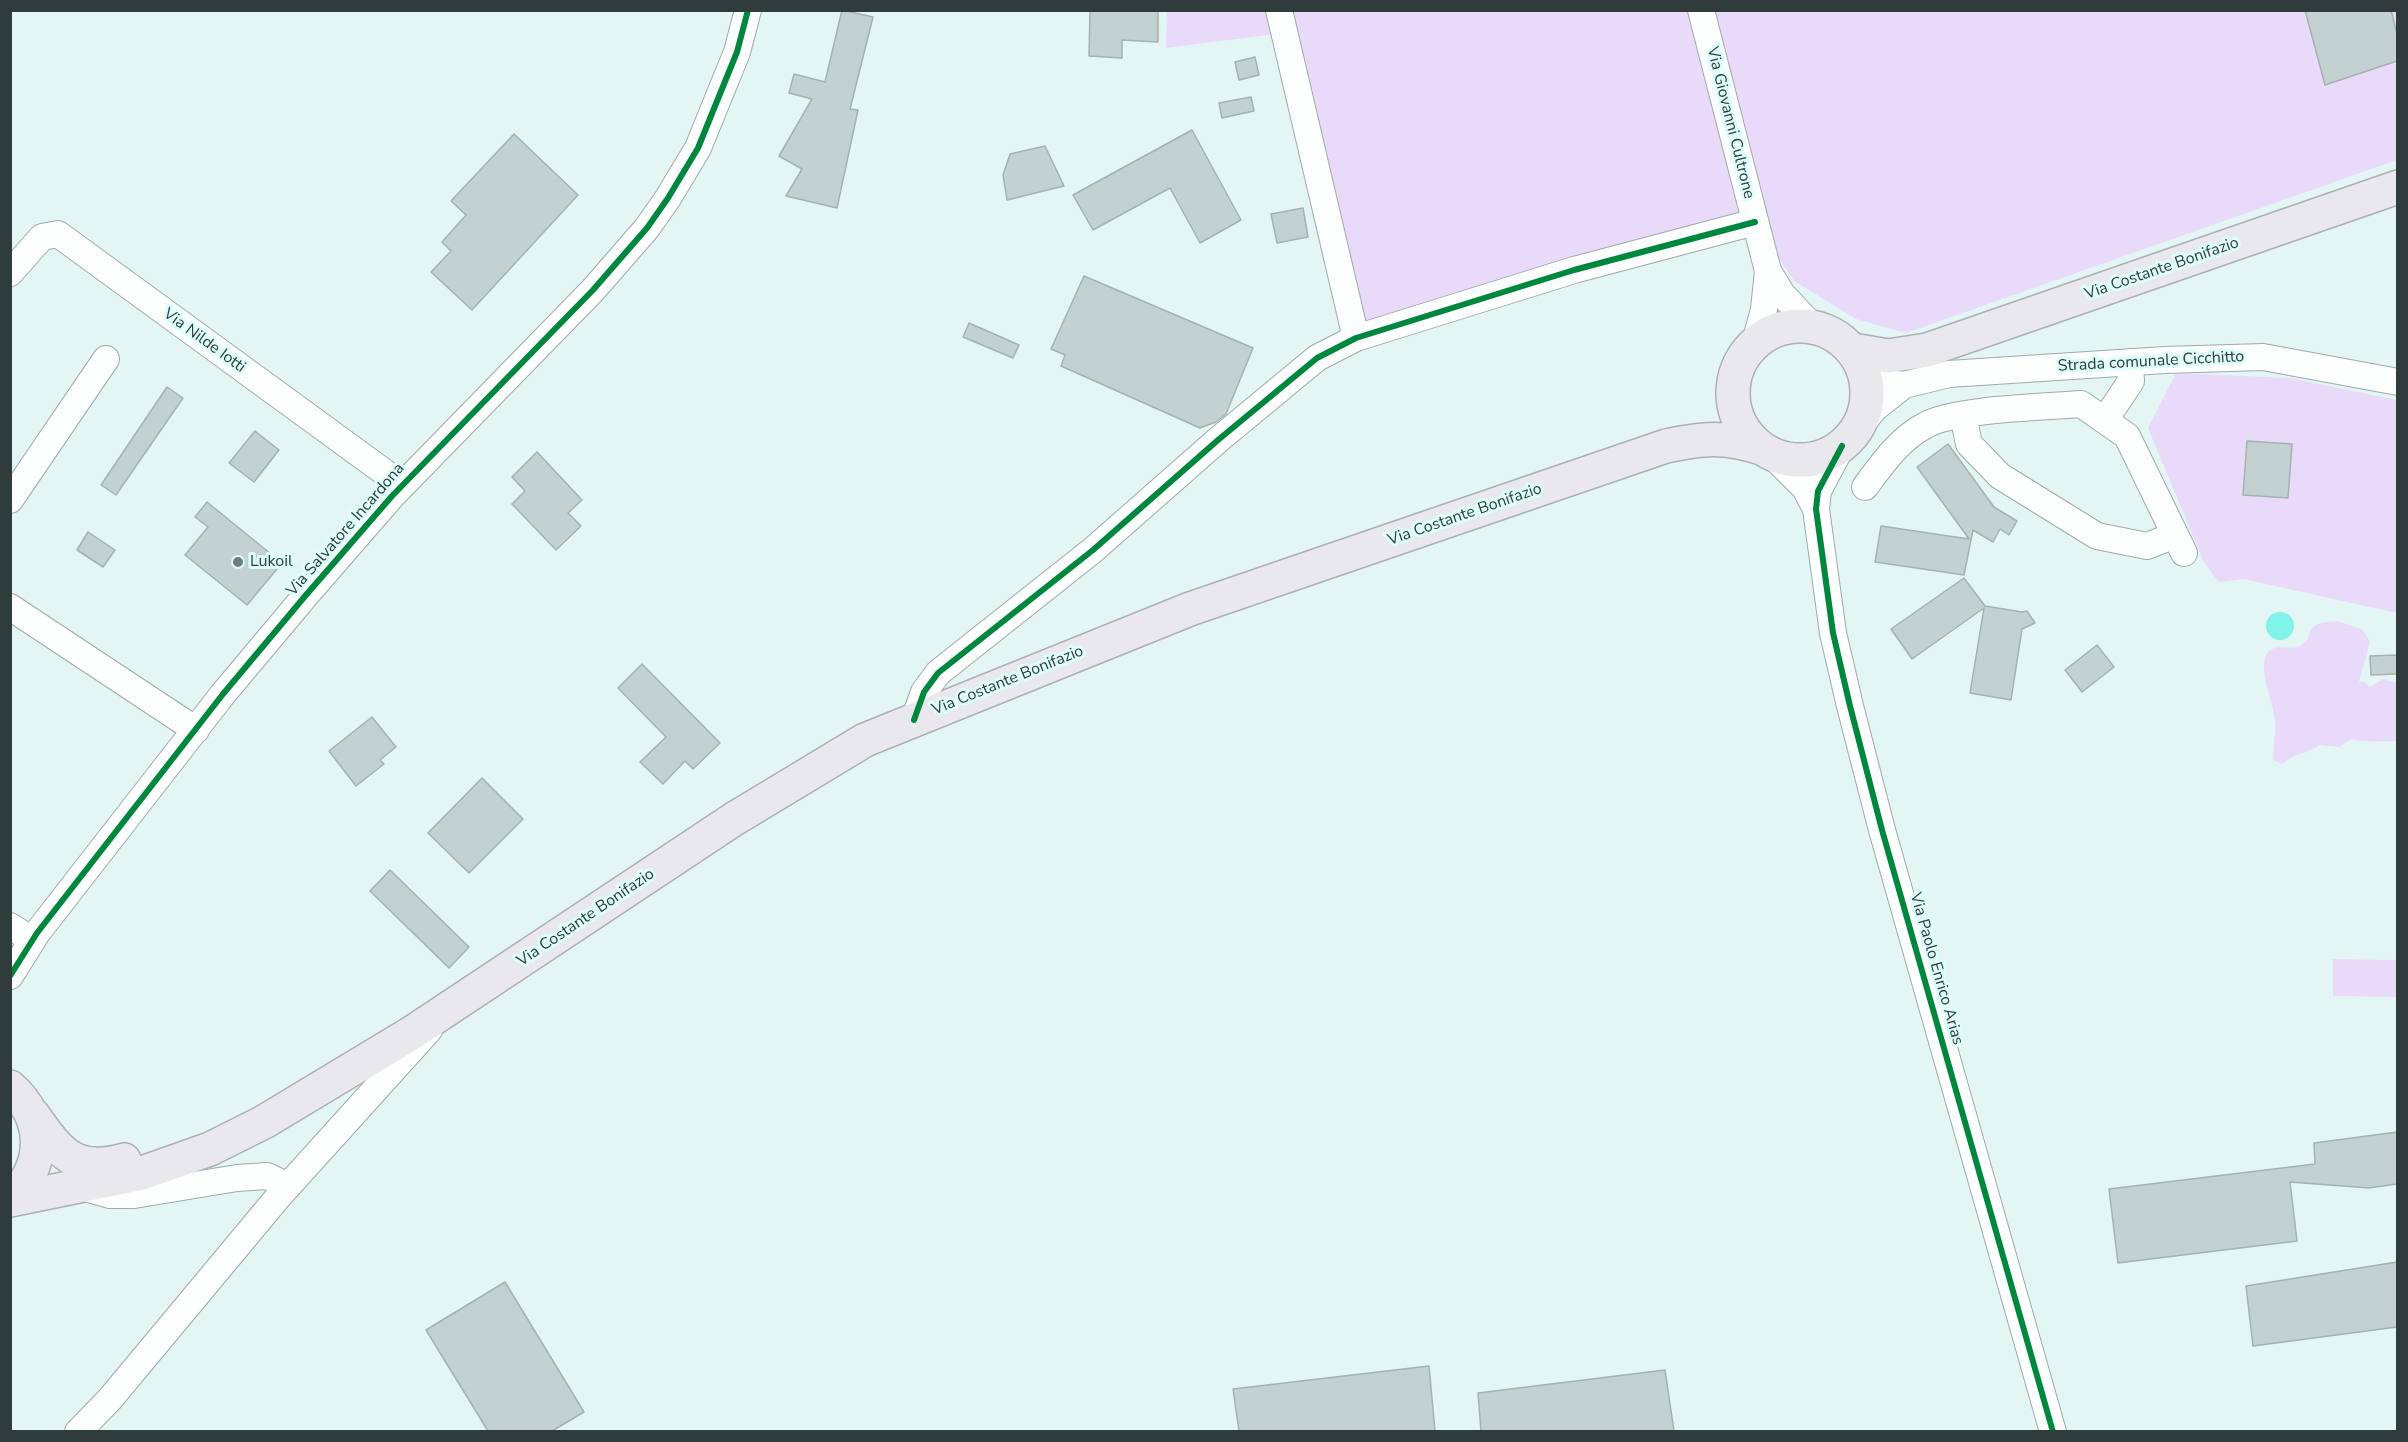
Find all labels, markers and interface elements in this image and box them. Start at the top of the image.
street label: Via Giovanni Cultrone [1702,45,1758,201]
street label: Via Costante Bonifazio [2082,234,2242,304]
street label: Via Nilde Iotti [159,305,249,377]
street label: Strada comunale Cicchitto [2057,348,2245,376]
street label: Via Salvatore Incardona [283,460,409,600]
street label: Via Costante Bonifazio [1385,480,1545,550]
place label: Lukoil [250,552,293,572]
marker: Lukoil [231,555,245,569]
street label: Via Costante Bonifazio [929,642,1087,720]
street label: Via Costante Bonifazio [514,865,658,971]
street label: Via Paolo Enrico Arias [1905,891,1967,1047]

